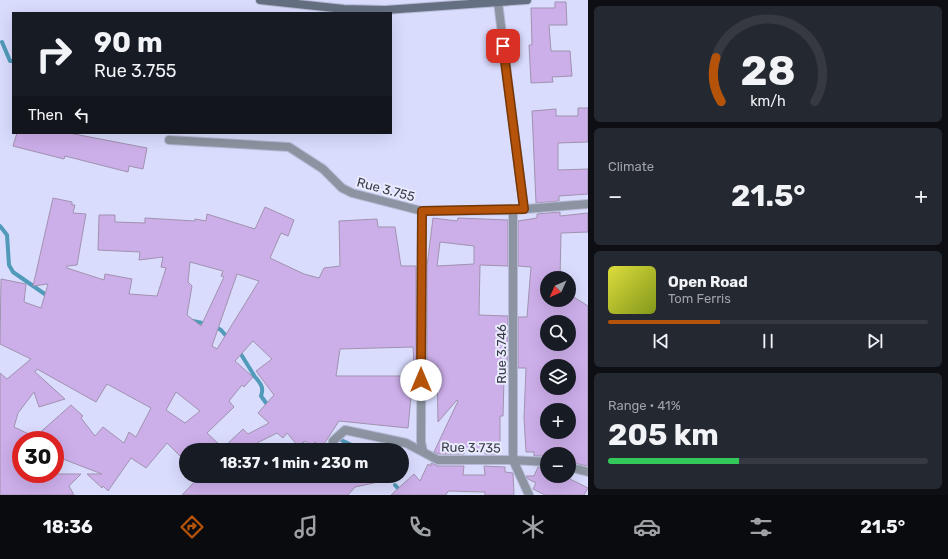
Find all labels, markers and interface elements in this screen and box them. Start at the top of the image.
text: 90 m [94,26,163,59]
icon: right [28,28,80,80]
pin [486,29,520,63]
icon: arrive [492,35,514,57]
text: 28 [740,46,796,95]
text: Rue 3.755 [94,60,177,82]
text: km/h [750,93,786,110]
icon: left [71,104,93,126]
text: Then [28,106,63,124]
text: Climate [608,159,654,174]
street label: Rue 3.755 [355,175,417,205]
text: 21.5° [731,178,806,214]
text: − [608,183,622,210]
text: + [914,183,928,210]
north arrow [540,271,576,307]
map controls [540,271,576,483]
text: Open Road [668,273,748,291]
text: Tom Ferris [668,291,731,306]
button: search [540,315,576,351]
street label: Rue 3.746 [494,324,509,384]
icon: previous [650,330,672,352]
icon: pause [757,330,779,352]
icon: next [864,330,886,352]
position arrow [400,359,442,401]
button: layers [540,359,576,395]
text: Range · 41% [608,398,681,413]
button: + [540,403,576,439]
text: 205 km [608,417,719,453]
speed limit sign: 30 [12,431,64,483]
street label: Rue 3.735 [441,439,501,456]
button: − [540,447,576,483]
text: 18:37 · 1 min · 230 m [220,454,368,472]
icon: directions [178,513,206,541]
icon: music [292,513,320,541]
icon: phone [406,513,434,541]
icon: climate [519,513,547,541]
icon: car [633,513,661,541]
icon: filters [747,513,775,541]
text: 18:36 [43,516,93,538]
text: 21.5° [860,516,905,538]

